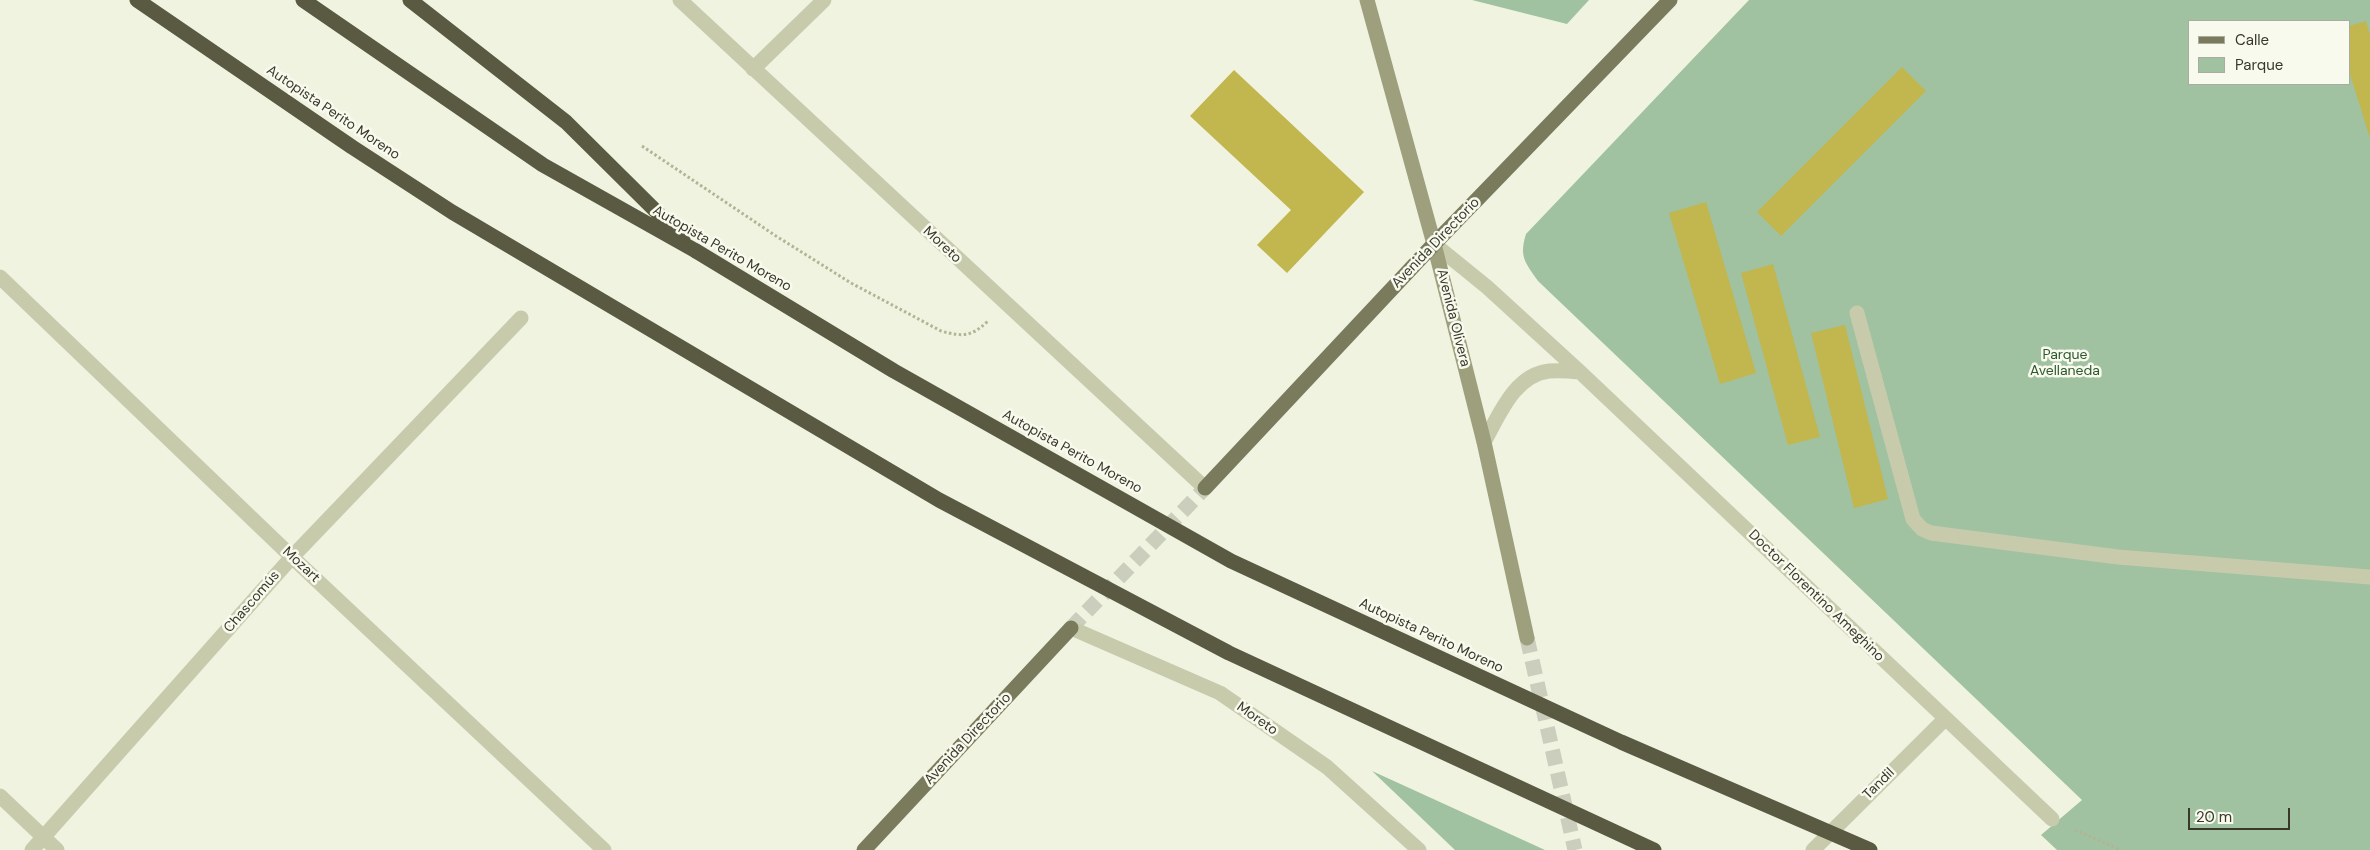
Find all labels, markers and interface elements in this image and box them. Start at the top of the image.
legend [2188,20,2350,85]
text: Calle [2235,30,2269,50]
text: Parque [2235,55,2283,75]
street label: Autopista Perito Moreno [263,62,403,164]
street label: Avenida Directorio [1389,194,1483,292]
street label: Autopista Perito Moreno [650,202,794,296]
street label: Moreto [919,223,965,267]
street label: Avenida Olivera [1433,267,1473,369]
park label: Parque Avellaneda [2030,347,2100,380]
street label: Autopista Perito Moreno [999,407,1145,497]
street label: Doctor Florentino Ameghino [1745,527,1887,665]
street label: Mozart [279,544,323,586]
street label: Chascomús [221,568,283,636]
street label: Autopista Perito Moreno [1356,595,1506,677]
street label: Avenida Directorio [921,690,1015,788]
street label: Moreto [1233,699,1281,739]
street label: Tandil [1860,765,1898,803]
scale bar [2190,798,2292,830]
text: 20 m [2196,807,2232,827]

